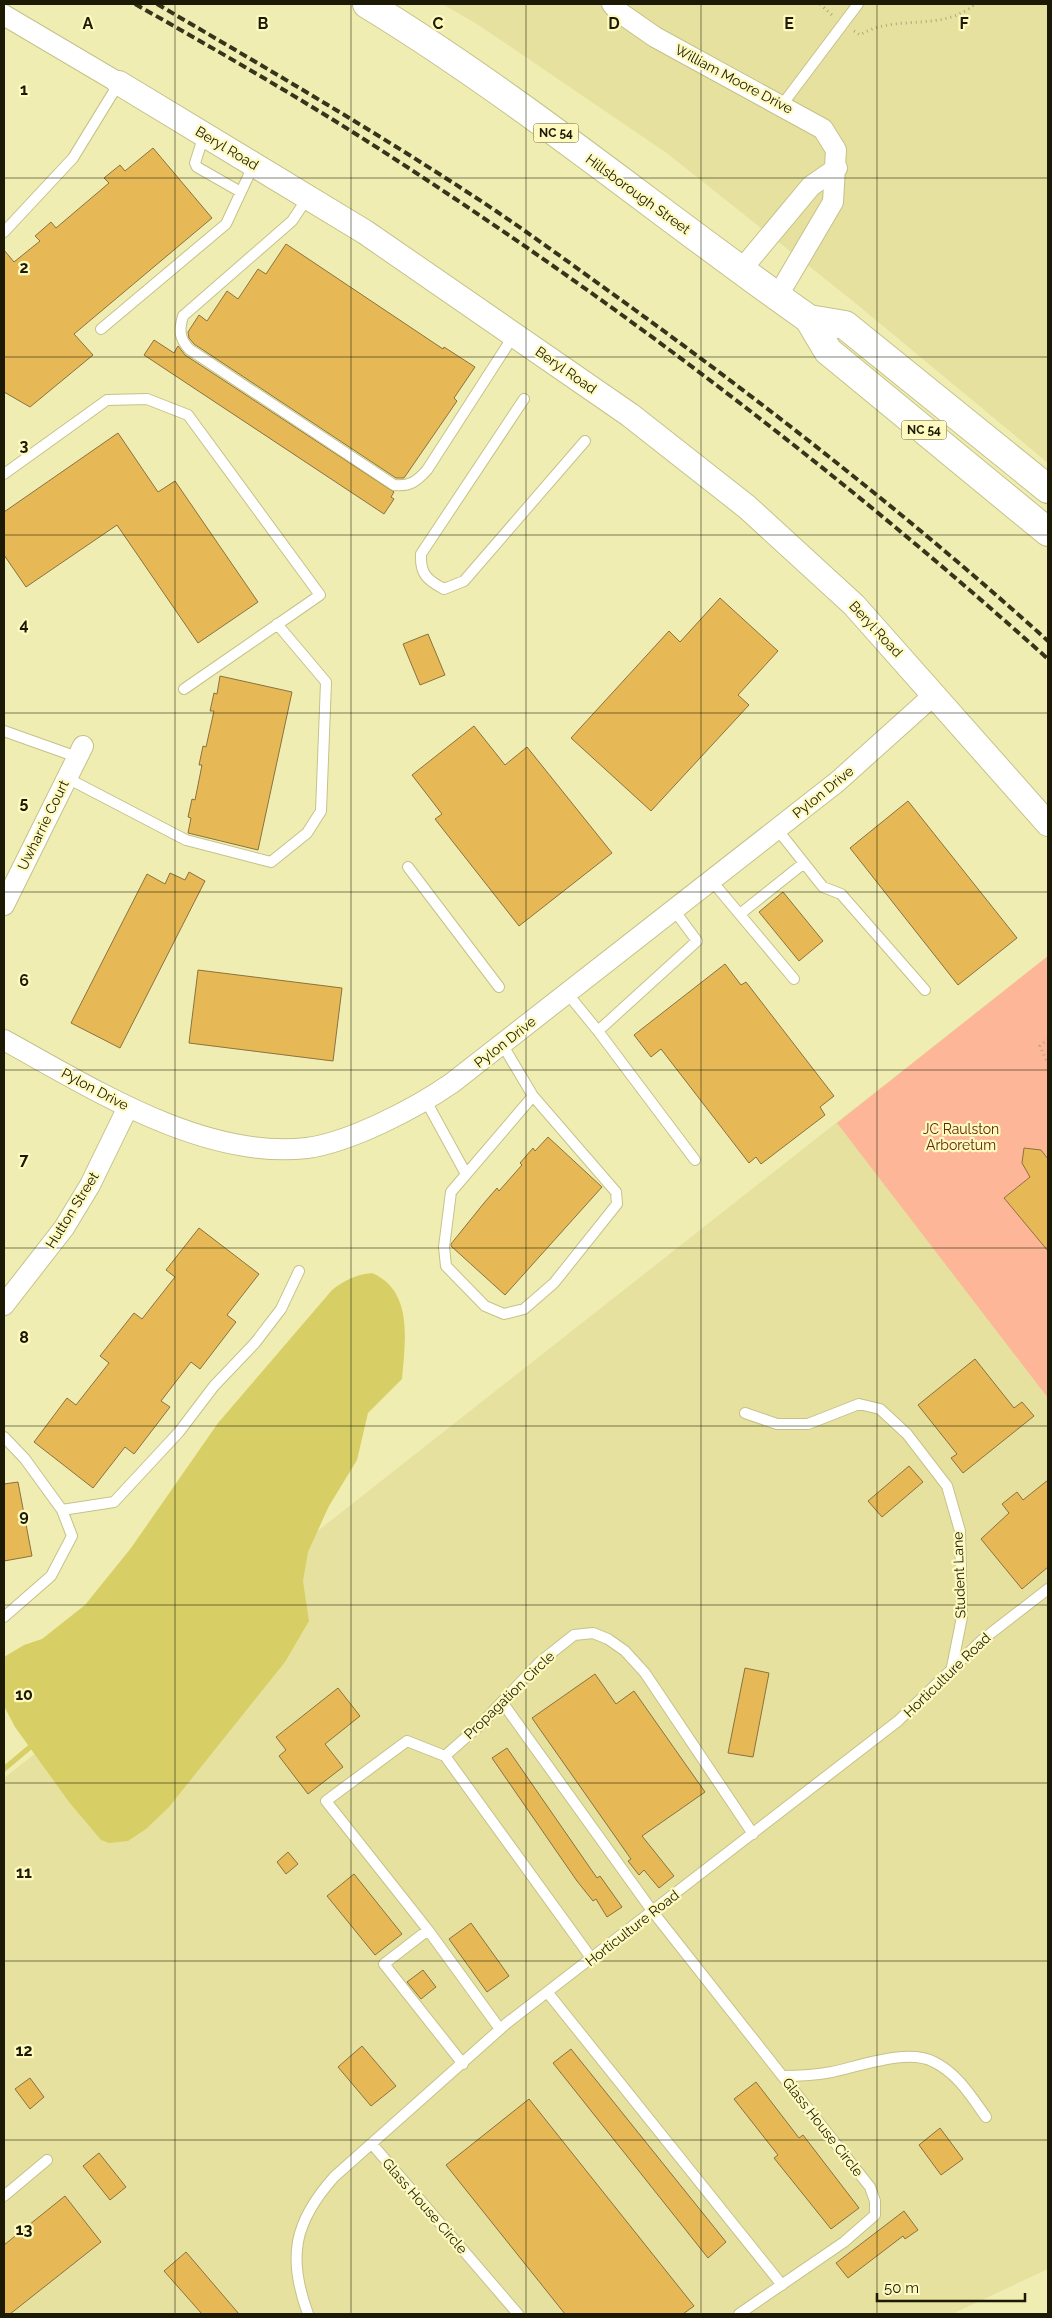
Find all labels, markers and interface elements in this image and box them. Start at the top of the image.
text: A [83,14,94,33]
text: B [258,14,269,33]
text: C [433,14,444,33]
text: D [608,14,620,33]
text: E [784,14,794,33]
text: F [959,14,969,33]
street label: William Moore Drive [672,41,796,117]
text: 1 [20,80,28,99]
street label: Beryl Road [193,123,261,173]
road number: NC 54 [534,124,578,142]
street label: Hillsborough Street [583,151,694,237]
text: 2 [19,258,29,277]
street label: Beryl Road [533,343,599,397]
road number: NC 54 [902,420,946,440]
text: 3 [20,436,29,455]
street label: Beryl Road [846,598,906,660]
text: 4 [19,615,29,634]
street label: Pylon Drive [789,763,857,821]
street label: Uwharrie Court [14,777,72,873]
text: 5 [20,793,29,812]
text: 6 [19,971,29,990]
street label: Pylon Drive [471,1013,539,1071]
street label: Pylon Drive [59,1065,131,1113]
park label: JC Raulston Arboretum [923,1121,999,1153]
text: 7 [20,1150,29,1169]
street label: Hutton Street [42,1169,102,1251]
text: 8 [19,1328,29,1347]
text: 9 [19,1506,29,1525]
street label: Student Lane [949,1531,969,1619]
street label: Horticulture Road [900,1630,994,1720]
street label: Propagation Circle [461,1648,557,1742]
text: 10 [15,1685,33,1704]
text: 11 [16,1863,32,1882]
street label: Horticulture Road [582,1887,682,1969]
text: 12 [16,2041,32,2060]
street label: Glass House Circle [779,2074,867,2180]
street label: Glass House Circle [379,2155,471,2257]
text: 13 [16,2220,32,2239]
scale bar [877,2270,1024,2302]
text: 50 m [884,2279,919,2297]

